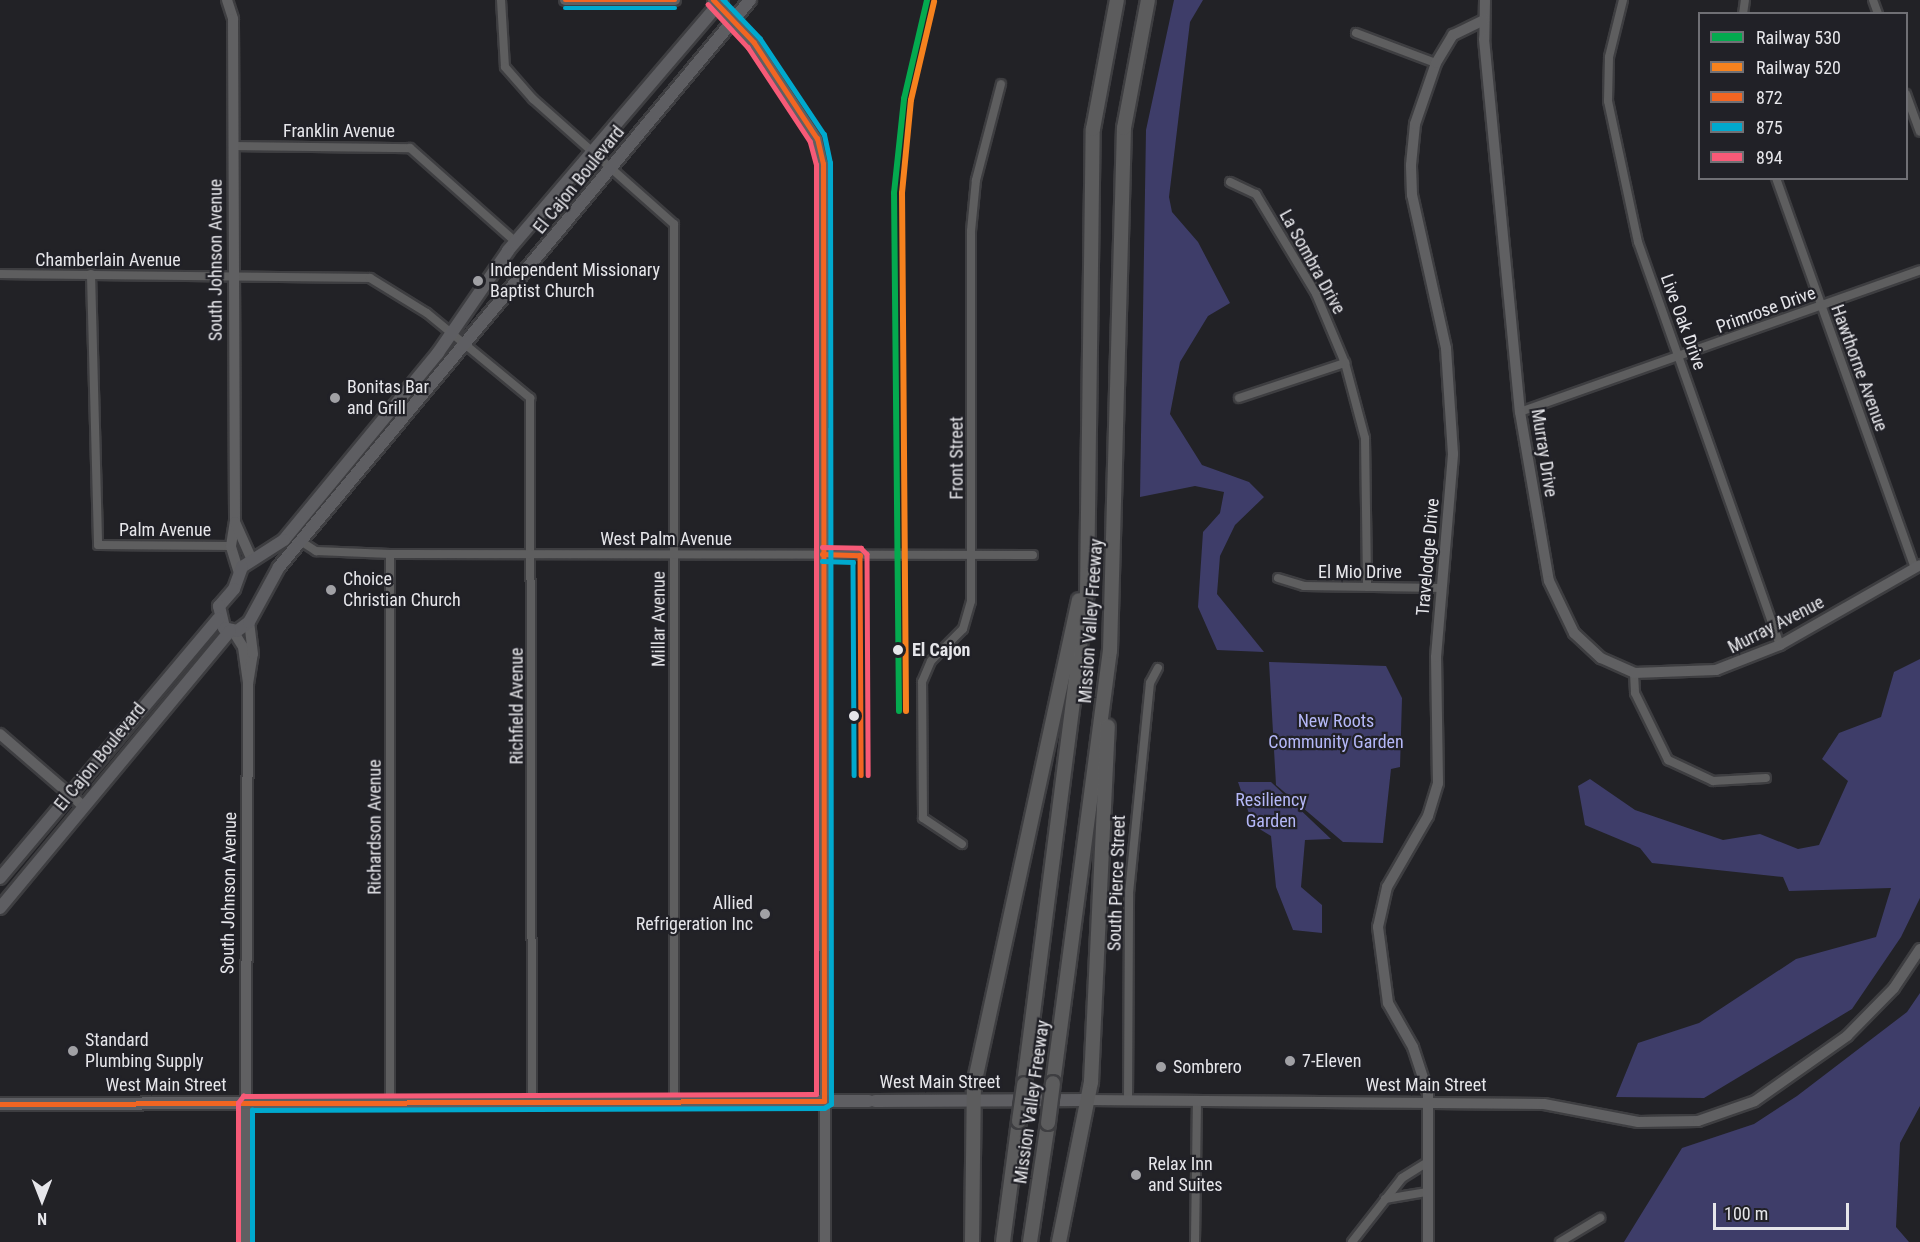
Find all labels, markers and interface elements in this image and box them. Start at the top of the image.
legend [1698,12,1908,180]
text: Railway 530 [1756,27,1841,48]
text: Railway 520 [1756,57,1841,78]
text: 872 [1756,87,1783,108]
text: 875 [1756,117,1783,138]
street label: Franklin Avenue [283,120,395,142]
street label: El Cajon Boulevard [529,122,629,238]
text: 894 [1756,147,1783,168]
street label: South Johnson Avenue [205,179,227,341]
street label: La Sombra Drive [1274,206,1350,318]
street label: Chamberlain Avenue [35,249,181,271]
place label: Independent Missionary Baptist Church [490,260,660,302]
street label: Live Oak Drive [1656,271,1710,373]
marker: Independent Missionary Baptist Church [471,274,485,288]
street label: Primrose Drive [1713,282,1819,338]
street label: Hawthorne Avenue [1826,302,1892,434]
place label: Bonitas Bar and Grill [347,377,429,420]
marker: Bonitas Bar and Grill [328,391,342,405]
street label: Murray Drive [1526,407,1562,499]
street label: Front Street [946,416,968,500]
street label: Travelodge Drive [1412,497,1444,617]
street label: Palm Avenue [119,519,211,541]
street label: West Palm Avenue [600,528,732,550]
street label: Mission Valley Freeway [1074,538,1108,704]
street label: El Mio Drive [1318,561,1402,583]
place label: Choice Christian Church [343,569,461,612]
street label: Millar Avenue [648,571,670,667]
marker: Choice Christian Church [324,583,338,597]
street label: Murray Avenue [1724,592,1828,658]
place label: El Cajon [912,639,970,661]
marker: El Cajon [889,641,907,659]
street label: Richfield Avenue [506,648,528,764]
street label: El Cajon Boulevard [50,699,150,815]
unlabelled marker [848,710,860,722]
park label: New Roots Community Garden [1268,711,1404,754]
street label: Richardson Avenue [364,759,386,895]
park label: Resiliency Garden [1235,790,1307,832]
street label: South Johnson Avenue [217,812,241,974]
street label: South Pierce Street [1104,815,1130,951]
place label: Allied Refrigeration Inc [636,893,753,936]
marker: Allied Refrigeration Inc [758,907,772,921]
street label: Mission Valley Freeway [1010,1019,1054,1185]
place label: Standard Plumbing Supply [85,1030,204,1072]
marker: Standard Plumbing Supply [66,1044,80,1058]
place label: 7-Eleven [1302,1050,1361,1072]
marker: 7-Eleven [1283,1054,1297,1068]
place label: Sombrero [1173,1056,1242,1078]
marker: Sombrero [1154,1060,1168,1074]
street label: West Main Street [880,1071,1000,1093]
street label: West Main Street [106,1074,226,1096]
street label: West Main Street [1366,1074,1486,1096]
place label: Relax Inn and Suites [1148,1154,1223,1196]
marker: Relax Inn and Suites [1129,1168,1143,1182]
north arrow [12,1170,72,1230]
scale bar [1716,1191,1852,1229]
text: 100 m [1724,1203,1768,1224]
text: N [37,1209,47,1228]

